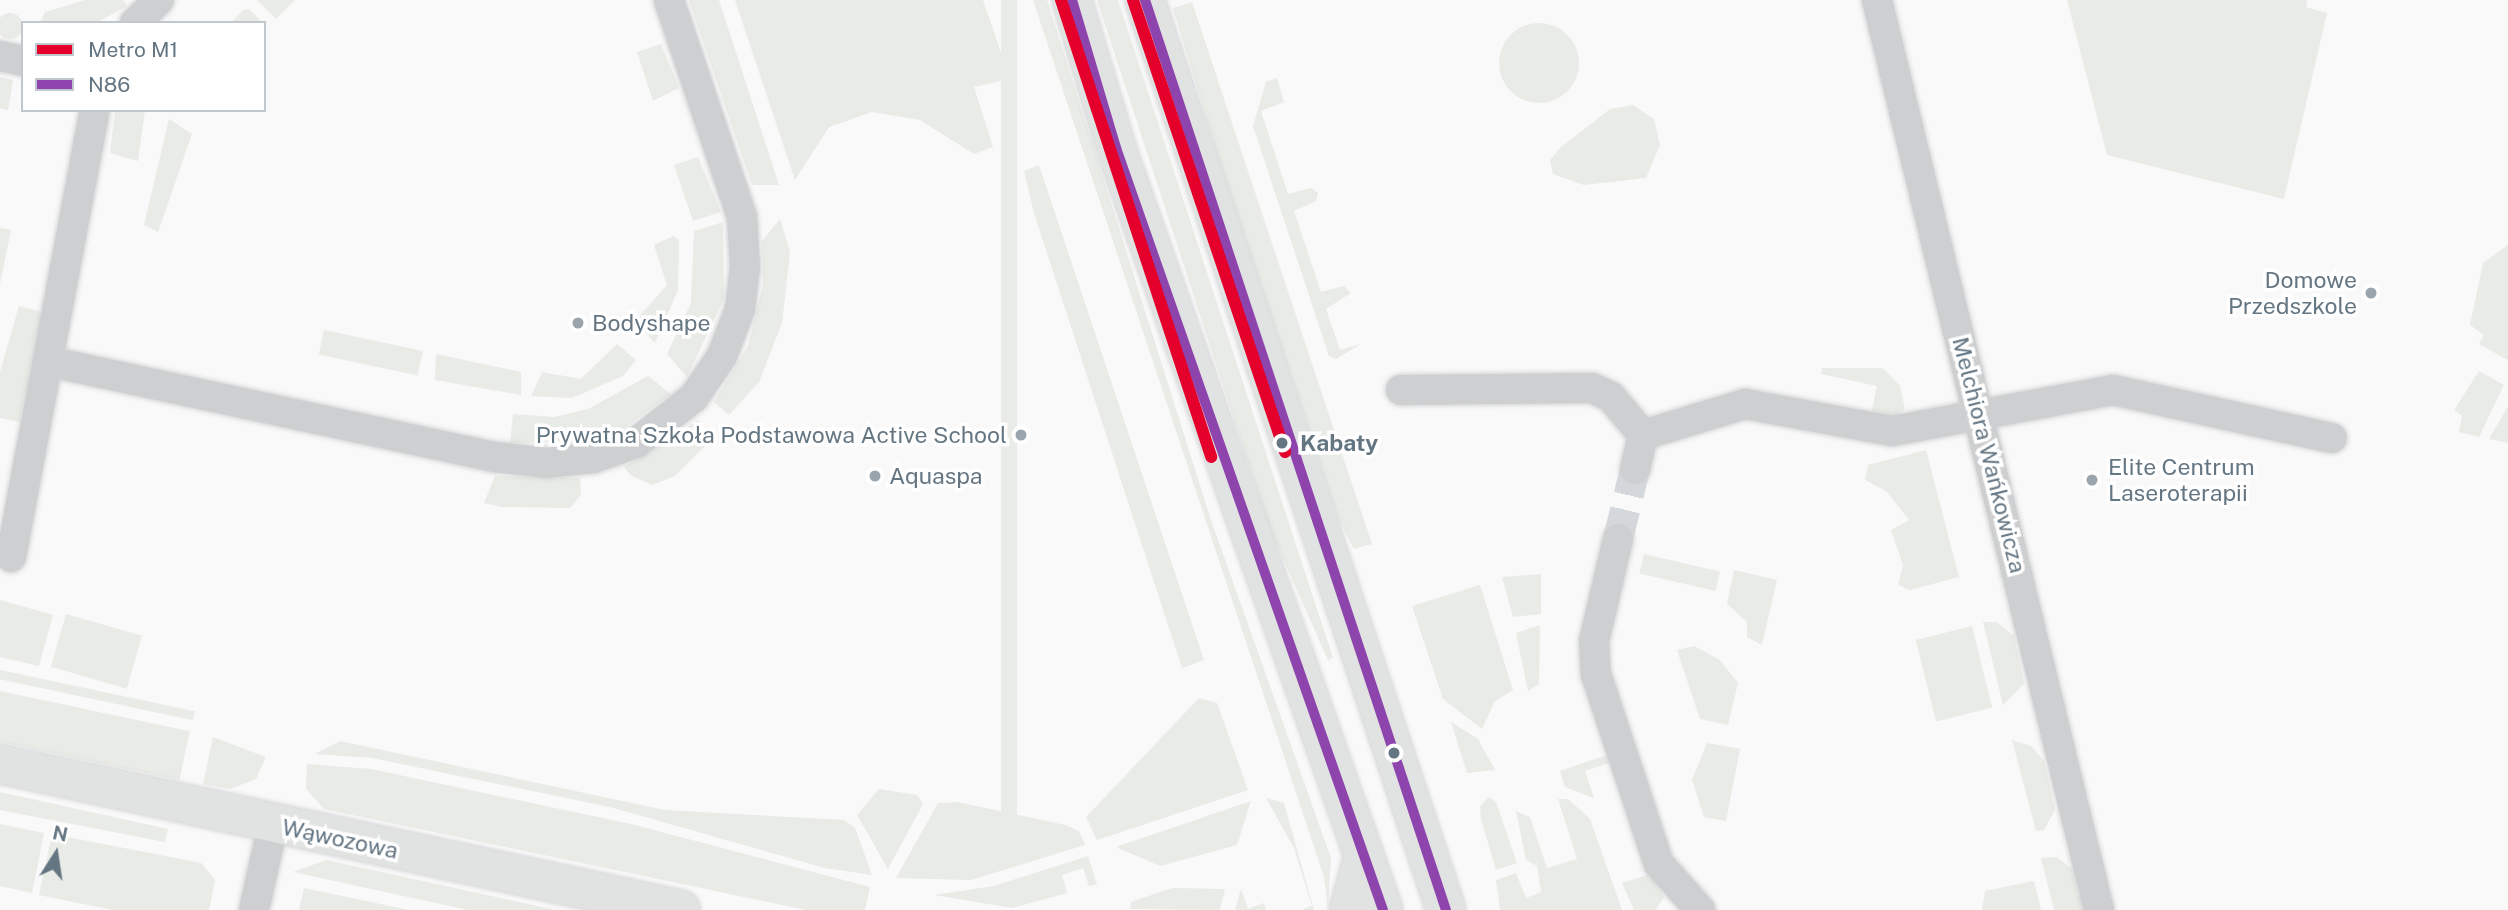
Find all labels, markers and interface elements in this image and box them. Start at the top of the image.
legend [21,21,266,112]
text: Metro M1 [88,37,178,62]
text: N86 [88,72,130,97]
place label: Domowe Przedszkole [2228,266,2357,320]
marker: Domowe Przedszkole [2363,285,2379,301]
place label: Bodyshape [592,309,711,337]
marker: Bodyshape [570,315,586,331]
street label: Melchiora Wańkowicza [1946,334,2032,576]
place label: Prywatna Szkoła Podstawowa Active School [536,421,1007,449]
marker: Prywatna Szkoła Podstawowa Active School [1013,427,1029,443]
place label: Kabaty [1300,429,1378,457]
marker: Kabaty [1270,431,1294,455]
place label: Elite Centrum Laseroterapii [2108,453,2255,507]
place label: Aquaspa [889,462,983,490]
marker: Aquaspa [867,468,883,484]
marker: Elite Centrum Laseroterapii [2082,470,2102,490]
unlabelled marker [1387,746,1401,760]
street label: Wąwozowa [279,813,401,865]
north arrow [21,819,91,889]
text: N [51,821,70,846]

